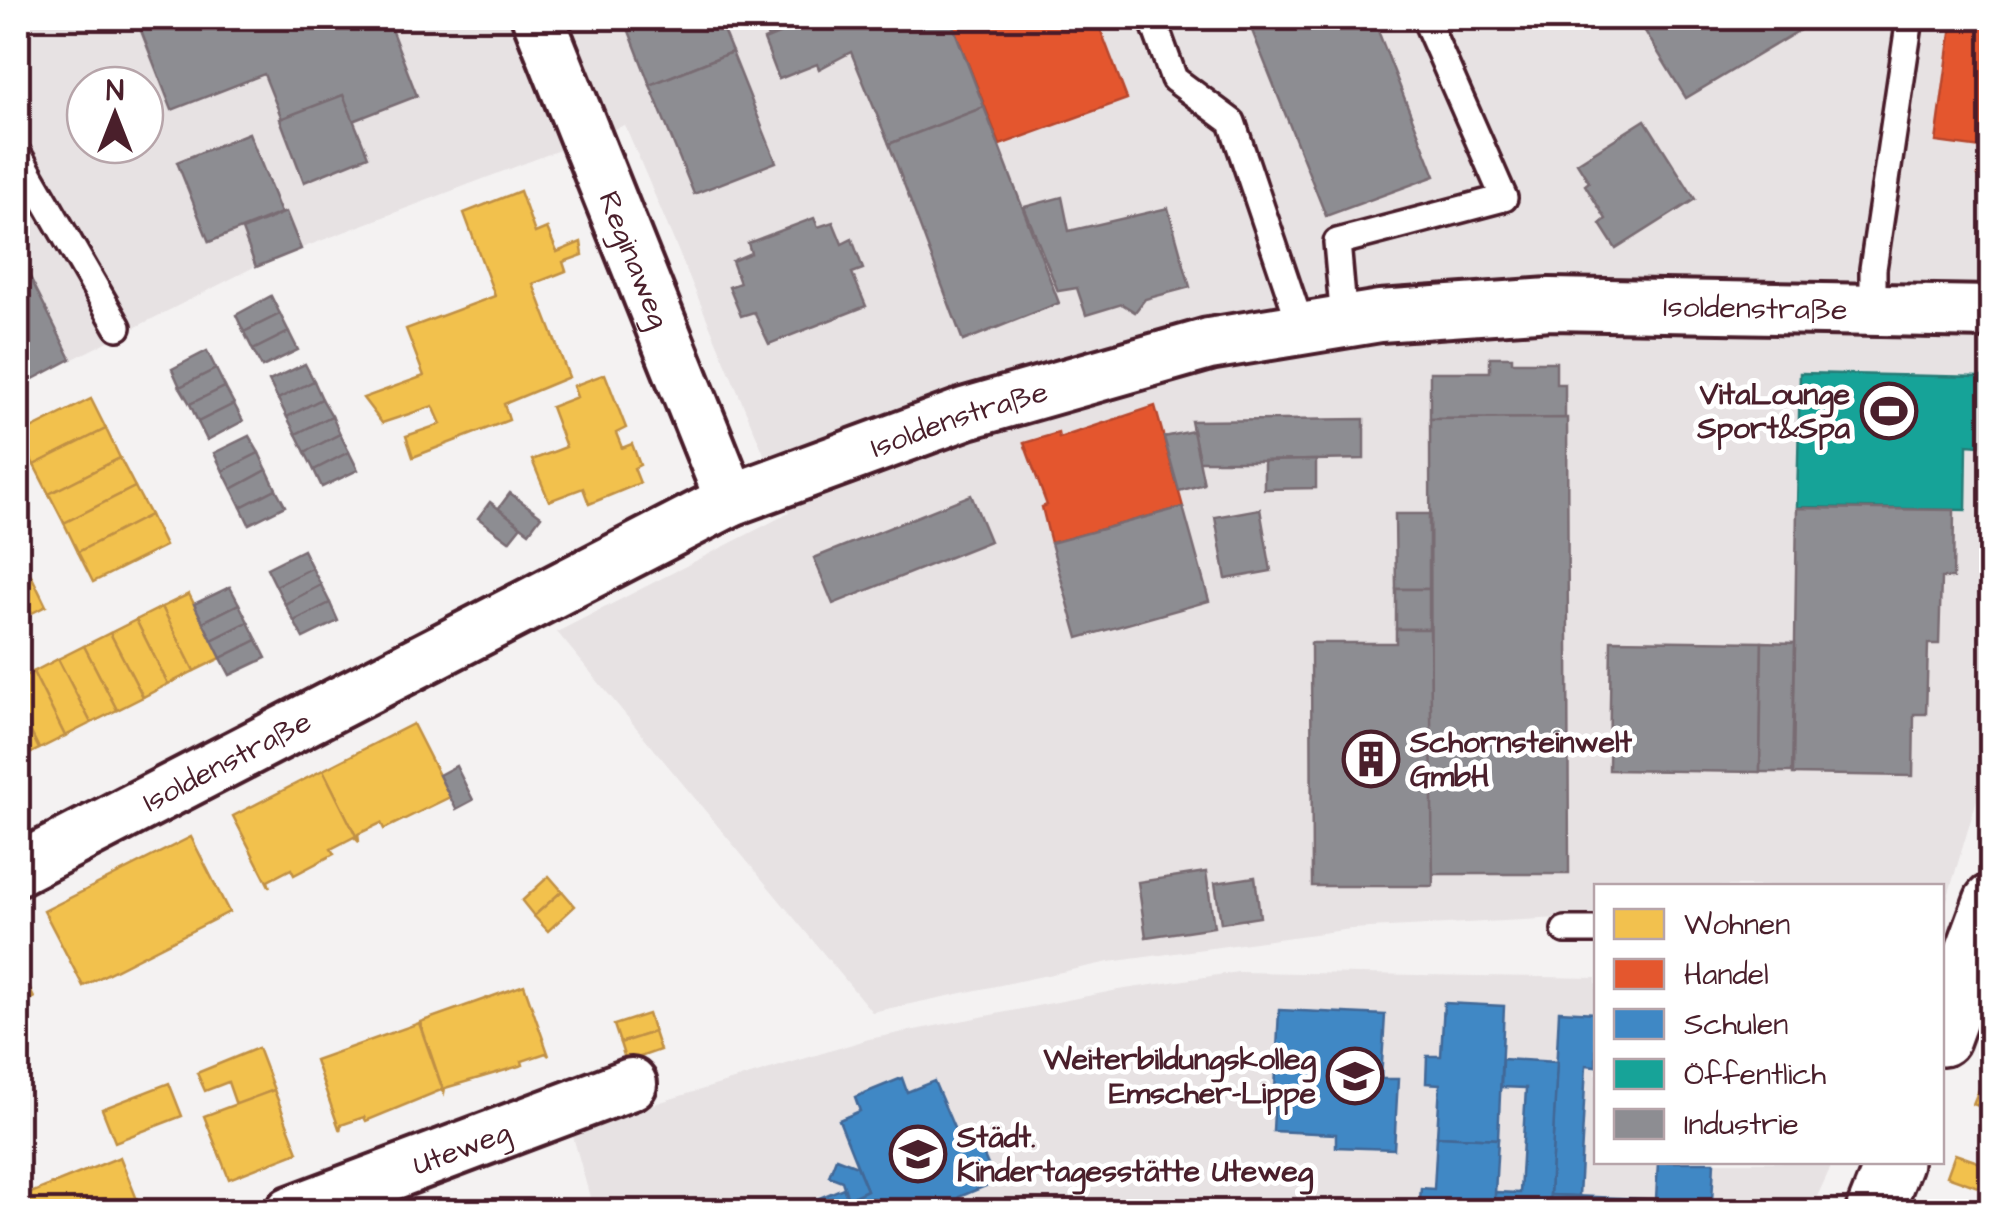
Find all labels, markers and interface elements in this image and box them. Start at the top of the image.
north arrow [65,65,165,165]
text: N [106,72,124,111]
street label: Reginaweg [587,185,680,335]
street label: Isoldenstraße [1663,286,1848,331]
street label: Isoldenstraße [865,371,1053,469]
place label: VitaLounge Sport&Spa [1696,374,1851,451]
sports icon: VitaLounge Sport&Spa [1859,381,1919,441]
street label: Isoldenstraße [136,701,319,823]
place label: Schornsteinwelt GmbH [1409,722,1633,798]
building icon: Schornsteinwelt GmbH [1341,729,1401,789]
legend [1594,884,1944,1164]
text: Wohnen [1684,904,1790,946]
text: Handel [1684,954,1769,996]
text: Schulen [1684,1004,1788,1046]
place label: Weiterbildungskolleg Emscher-Lippe [1042,1039,1317,1116]
school or university icon: Weiterbildungskolleg Emscher-Lippe [1325,1046,1385,1106]
text: Öffentlich [1684,1054,1826,1096]
text: Industrie [1684,1104,1799,1146]
street label: Uteweg [407,1111,517,1186]
place label: Städt. Kindertagesstätte Uteweg [956,1117,1314,1195]
school or university icon: Städt. Kindertagesstätte Uteweg [888,1124,948,1184]

